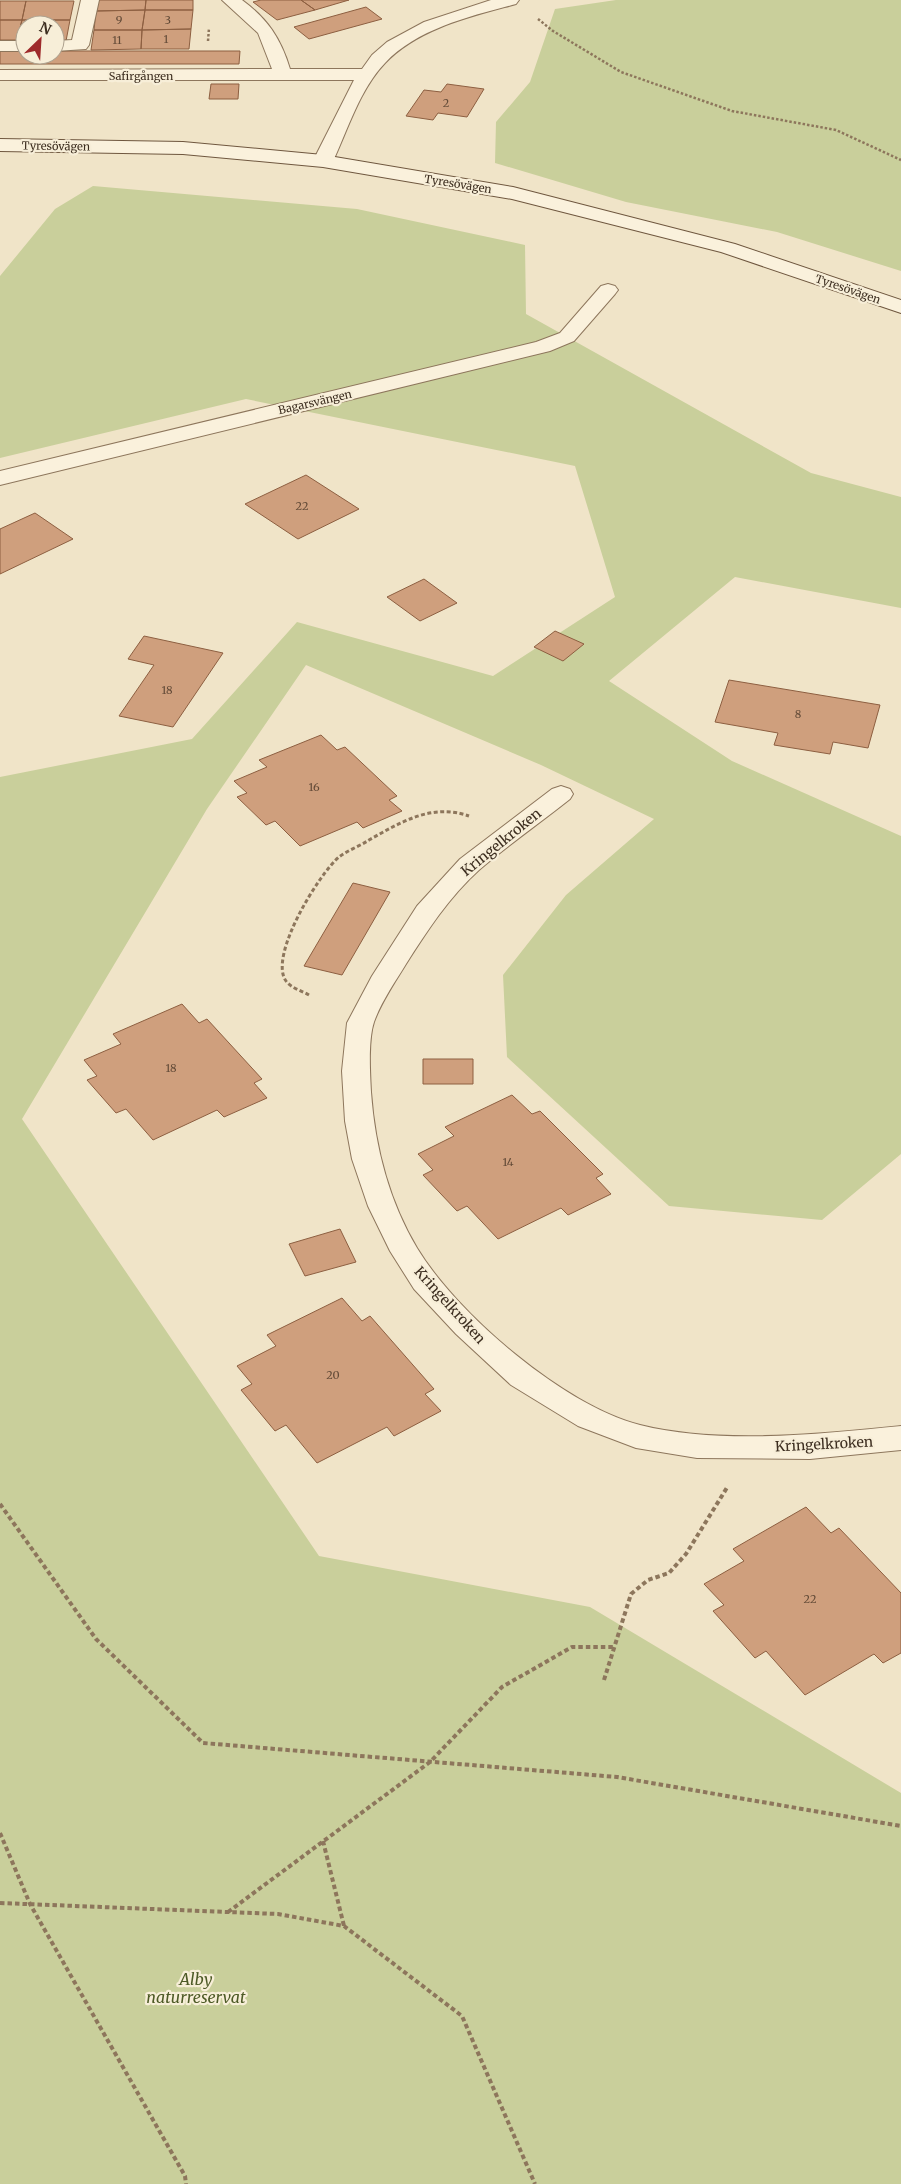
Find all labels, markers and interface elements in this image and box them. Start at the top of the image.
house number: 9 [116,13,123,27]
house number: 3 [165,13,171,27]
north arrow [15,15,65,65]
text: N [37,18,54,39]
house number: 1 [164,32,169,46]
house number: 11 [112,33,122,47]
street label: Safirgången [109,69,174,83]
house number: 2 [443,96,449,110]
street label: Tyresövägen [22,138,91,154]
street label: Tyresövägen [423,172,493,196]
street label: Tyresövägen [814,271,883,307]
street label: Bagarsvängen [277,387,354,417]
house number: 22 [296,499,308,513]
house number: 18 [161,683,173,697]
house number: 8 [795,707,802,721]
house number: 16 [308,780,320,794]
street label: Kringelkroken [457,804,545,880]
house number: 18 [165,1061,177,1075]
house number: 14 [502,1155,514,1169]
street label: Kringelkroken [411,1263,489,1347]
house number: 20 [326,1368,340,1382]
street label: Kringelkroken [775,1432,873,1456]
house number: 22 [804,1592,816,1606]
park label: Alby naturreservat [146,1969,246,2007]

